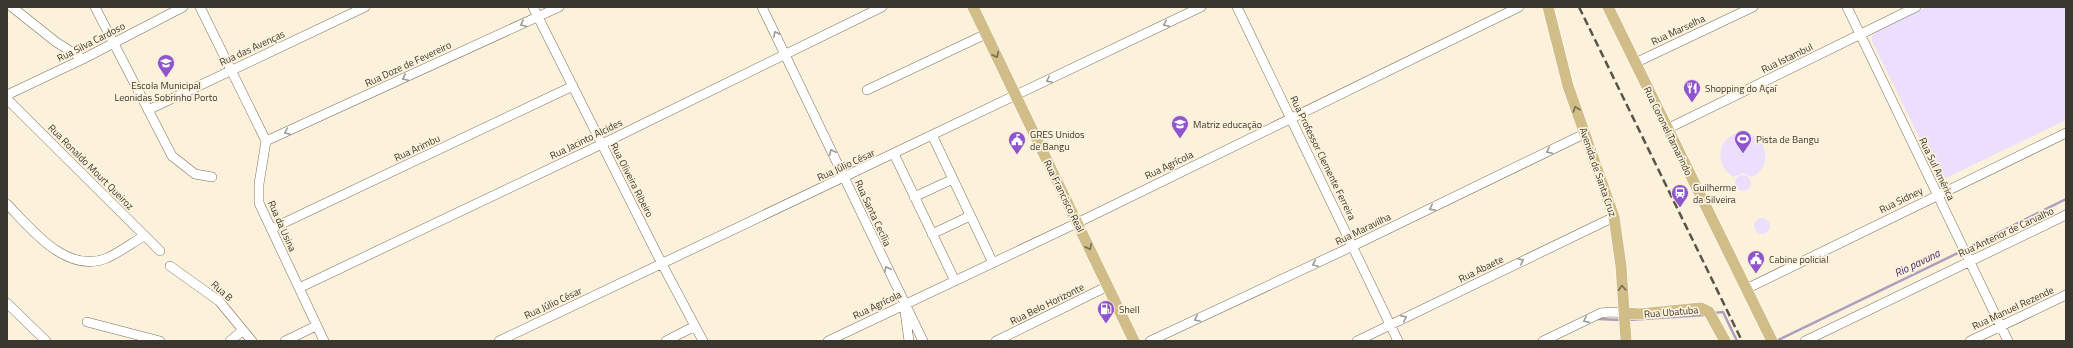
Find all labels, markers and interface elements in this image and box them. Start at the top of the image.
street label: Rua Marselha [1649,11,1707,49]
street label: Rua Silva Cardoso [54,18,128,66]
one-way arrow [520,19,528,27]
one-way arrow [1163,19,1170,27]
street label: Rua das Avenças [217,26,288,70]
one-way arrow [773,31,781,39]
street label: Rua Doze de Fevereiro [362,37,454,91]
street label: Rua Istambul [1759,39,1815,77]
one-way arrow [991,50,999,58]
school or university icon: Escola Municipal Leonidas Sobrinho Porto [156,53,176,78]
one-way arrow [402,73,409,81]
one-way arrow [1045,75,1053,83]
place label: Escola Municipal Leonidas Sobrinho Porto [114,78,218,105]
restaurant icon: Shopping do Açaí [1682,78,1702,103]
place label: Shopping do Açaí [1705,81,1778,96]
street label: Rua Coronel Tamarindo [1640,84,1696,178]
street label: Rua Professor Clemente Ferreira [1286,93,1360,223]
one-way arrow [1572,106,1580,113]
school or university icon: Matriz educação [1170,114,1190,139]
street label: Rua Jacinto Alcides [547,115,625,163]
place label: Matriz educação [1193,117,1262,132]
street label: Rua Ronaldo Mourt Queiroz [45,121,138,214]
street label: Avenida de Santa Cruz [1576,125,1620,219]
one-way arrow [283,127,291,135]
place label: GRES Unidos de Bangu [1030,127,1085,154]
sports icon: Pista de Bangu [1733,129,1753,154]
public building icon: GRES Unidos de Bangu [1007,130,1027,155]
street label: Rua Arimbu [392,131,442,165]
place label: Pista de Bangu [1756,132,1819,147]
street label: Rua Sul América [1915,135,1959,203]
street label: Rua Oliveira Ribeiro [607,140,657,220]
street label: Rua Júlio César [815,145,878,185]
one-way arrow [1546,146,1553,154]
street label: Rua Agrícola [1142,147,1196,183]
one-way arrow [829,148,837,156]
street label: Rua Francisco Real [1040,157,1088,235]
street label: Rua Santa Cecília [851,177,895,249]
place label: Guilherme da Silveira [1693,180,1736,207]
station icon: Guilherme da Silveira [1670,183,1690,208]
street label: Rua Sidney [1877,183,1925,217]
street label: Rua da Usina [264,198,300,254]
one-way arrow [1429,203,1436,211]
street label: Rua Antenor de Carvalho [1956,203,2056,261]
street label: Rua Maravilha [1333,209,1393,249]
one-way arrow [1084,243,1092,251]
water label: Rio pavuna [1892,245,1943,281]
public building icon: Cabine policial [1746,249,1766,274]
street label: Rua Abaete [1456,252,1506,286]
place label: Cabine policial [1769,252,1828,267]
one-way arrow [1517,258,1525,266]
one-way arrow [1312,259,1319,267]
one-way arrow [884,266,892,274]
street label: Rua B [208,277,236,305]
street label: Rua Belo Horizonte [1007,280,1087,328]
street label: Rua Manuel Rezende [1970,282,2056,334]
street label: Rua Júlio César [522,283,585,323]
one-way arrow [1618,285,1627,291]
street label: Rua Agrícola [850,287,904,323]
fuel station icon: Shell [1096,299,1116,324]
place label: Shell [1119,302,1139,317]
street label: Rua Ubatuba [1643,302,1699,322]
one-way arrow [1194,314,1201,322]
one-way arrow [1400,315,1408,323]
one-way arrow [1583,315,1591,323]

